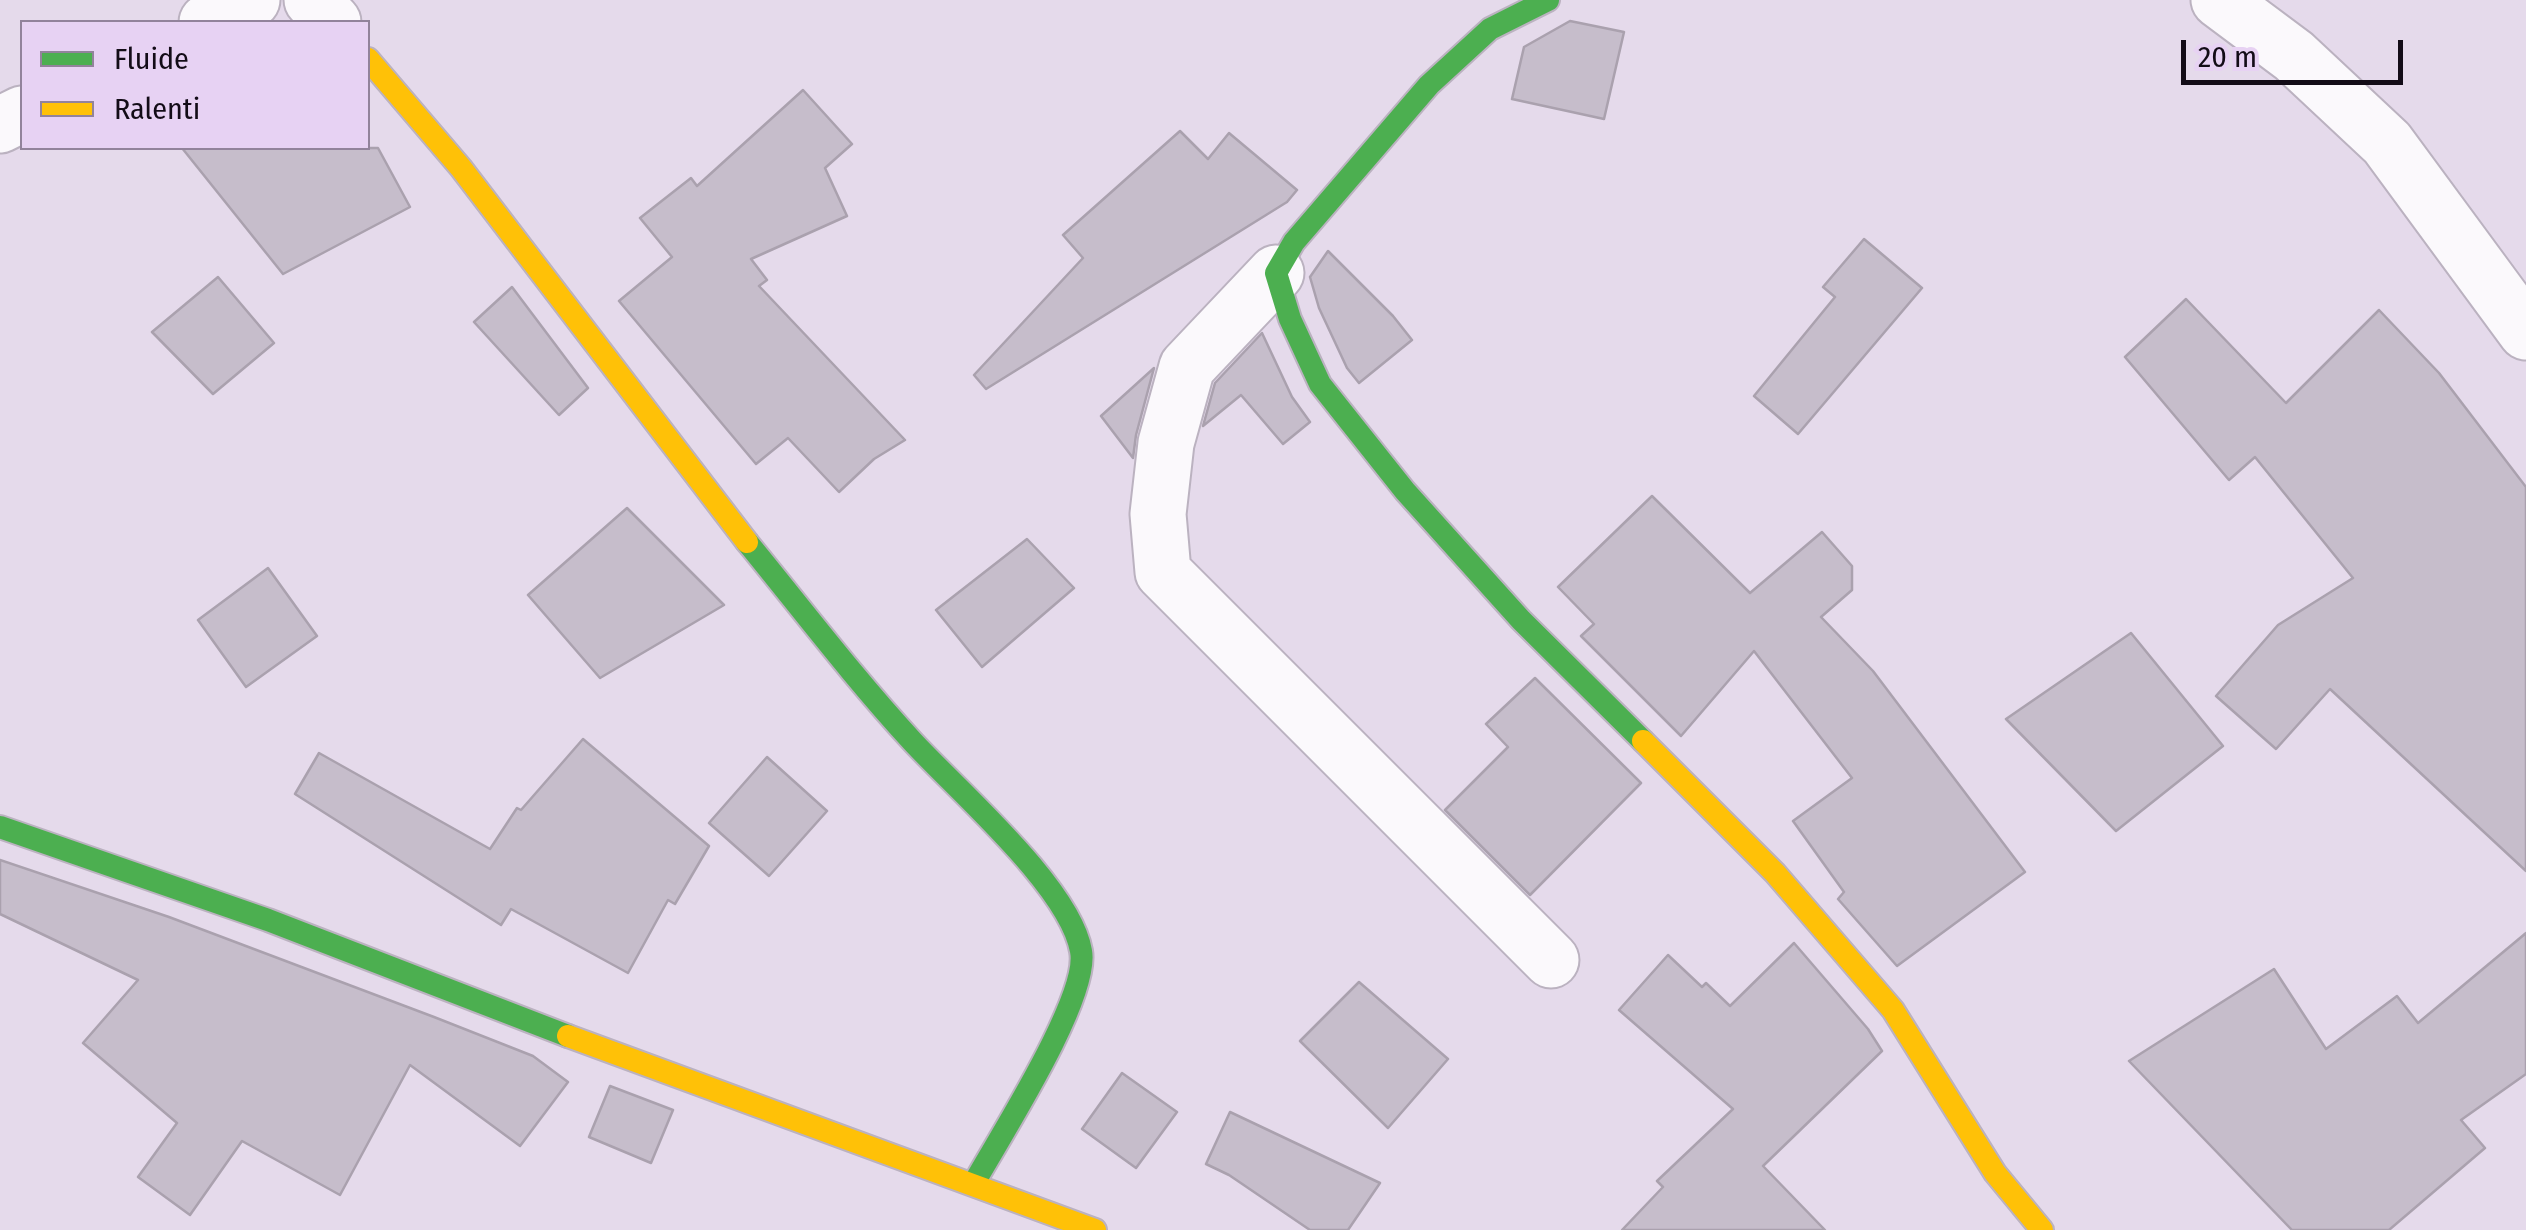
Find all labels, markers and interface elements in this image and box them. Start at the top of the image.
legend [20,20,370,150]
scale bar [2186,20,2408,82]
text: 20 m [2198,39,2257,75]
text: Fluide [114,41,189,77]
text: Ralenti [114,91,200,127]

